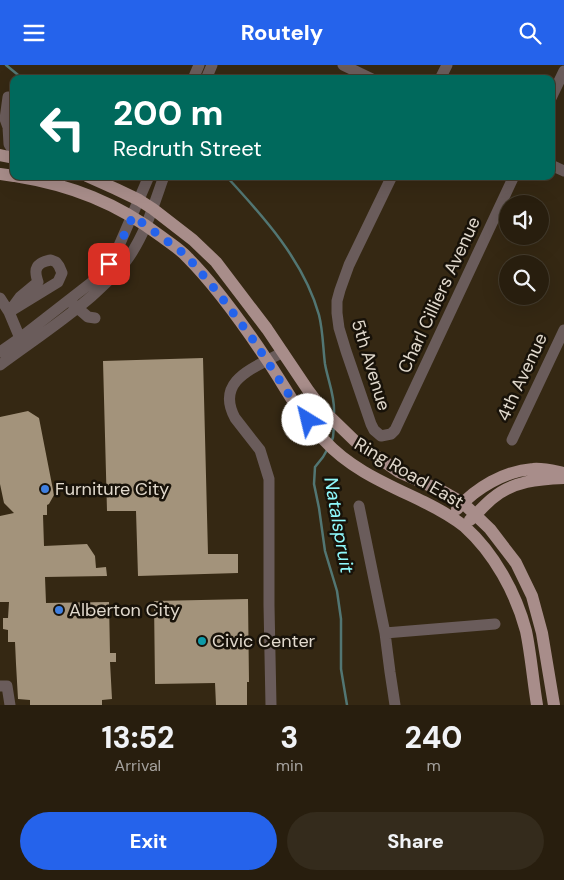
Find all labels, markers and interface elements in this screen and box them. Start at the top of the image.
text: Routely [241,18,323,47]
icon: menu [20,19,48,47]
icon: search [516,19,544,47]
text: 200 m [113,90,224,136]
icon: left [30,95,95,160]
text: Redruth Street [113,134,262,163]
map controls [499,195,549,305]
button: sound [499,195,549,245]
street label: Charl Cilliers Avenue [392,213,486,377]
pin [88,243,130,285]
icon: arrive [95,250,123,278]
button: search [499,255,549,305]
street label: 5th Avenue [346,316,396,414]
street label: 4th Avenue [491,329,553,425]
position arrow [281,393,333,445]
street label: Ring Road East [350,432,468,514]
water label: Natalspruit [318,475,360,576]
place label: Furniture City [55,477,169,501]
marker: Furniture City [39,483,51,495]
place label: Alberton City [69,598,180,622]
marker: Alberton City [53,604,65,616]
place label: Civic Center [212,629,316,653]
marker: Civic Center [196,635,208,647]
text: 13:52 [101,718,174,757]
text: 3 [280,718,298,757]
text: 240 [405,718,463,757]
text: Arrival [115,755,161,776]
text: min [276,755,303,776]
text: m [426,755,441,776]
button: Exit [20,812,277,870]
button: Share [287,812,544,870]

